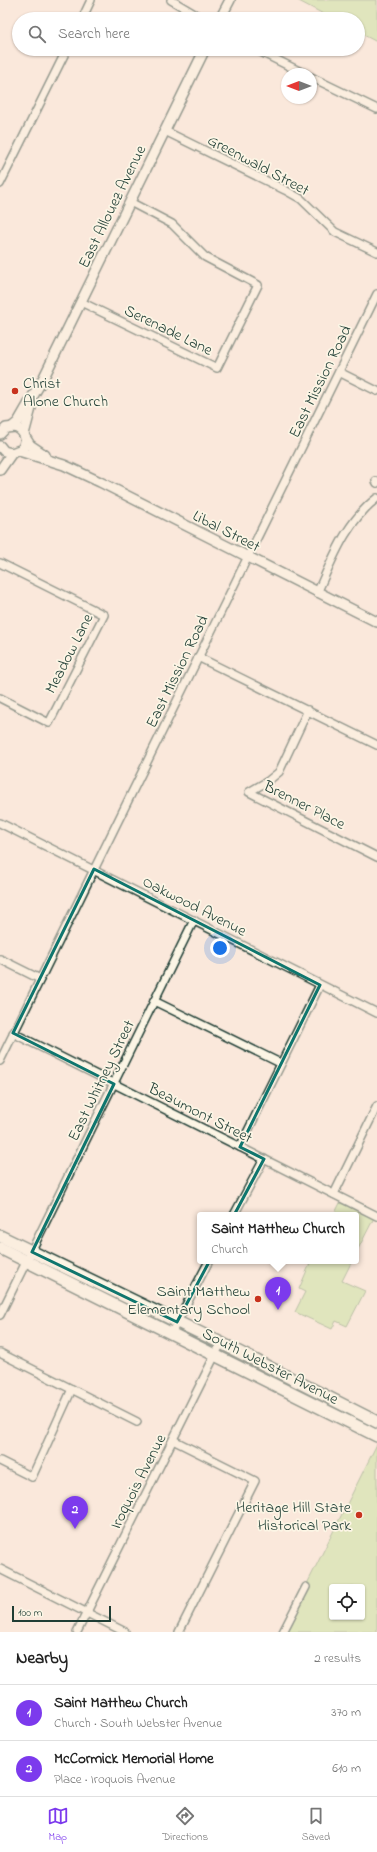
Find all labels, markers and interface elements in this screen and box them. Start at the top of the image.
search box [12,12,365,56]
icon: search [26,23,48,45]
text: Search here [58,23,130,45]
north arrow [281,68,317,104]
street label: Greenwald Street [203,129,314,203]
street label: East Allouez Avenue [73,141,153,272]
street label: Serenade Lane [120,299,217,363]
street label: East Mission Road [283,322,358,442]
place label: Christ Alone Church [23,372,108,414]
marker: Christ Alone Church [10,386,20,396]
street label: Libal Street [188,505,265,559]
street label: Meadow Lane [39,609,101,698]
street label: East Mission Road [140,612,215,732]
street label: Brenner Place [258,774,350,837]
street label: Oakwood Avenue [138,870,251,944]
your location [210,938,230,958]
street label: East Whitney Street [62,1016,142,1146]
street label: Beaumont Street [143,1077,257,1151]
popup [197,1212,359,1264]
text: Saint Matthew Church [211,1218,345,1240]
text: Church [211,1240,248,1259]
pin: 1 [265,1277,291,1310]
place label: Saint Matthew Elementary School [127,1280,250,1322]
marker: Saint Matthew Elementary School [253,1294,263,1304]
street label: South Webster Avenue [198,1322,343,1412]
street label: Iroquois Avenue [104,1429,173,1534]
pin: 2 [62,1496,88,1529]
place label: Heritage Hill State Historical Park [236,1496,352,1538]
marker: Heritage Hill State Historical Park [354,1510,364,1520]
map controls [329,1584,365,1620]
button: locate [329,1584,365,1620]
scale bar [12,1604,111,1623]
text: 100 m [18,1605,42,1621]
text: Nearby [16,1646,68,1671]
text: 2 results [314,1649,361,1668]
text: Saint Matthew Church [54,1692,188,1714]
text: 1 [27,1703,31,1722]
text: 370 m [331,1703,361,1722]
text: Church · South Webster Avenue [54,1714,222,1733]
text: McCormick Memorial Home [54,1748,214,1770]
text: 2 [26,1759,32,1778]
text: 610 m [332,1759,361,1778]
text: Place · Iroquois Avenue [54,1770,175,1789]
tab: Map [47,1805,69,1845]
tab: Directions [162,1805,208,1845]
tab: Saved [302,1805,330,1845]

